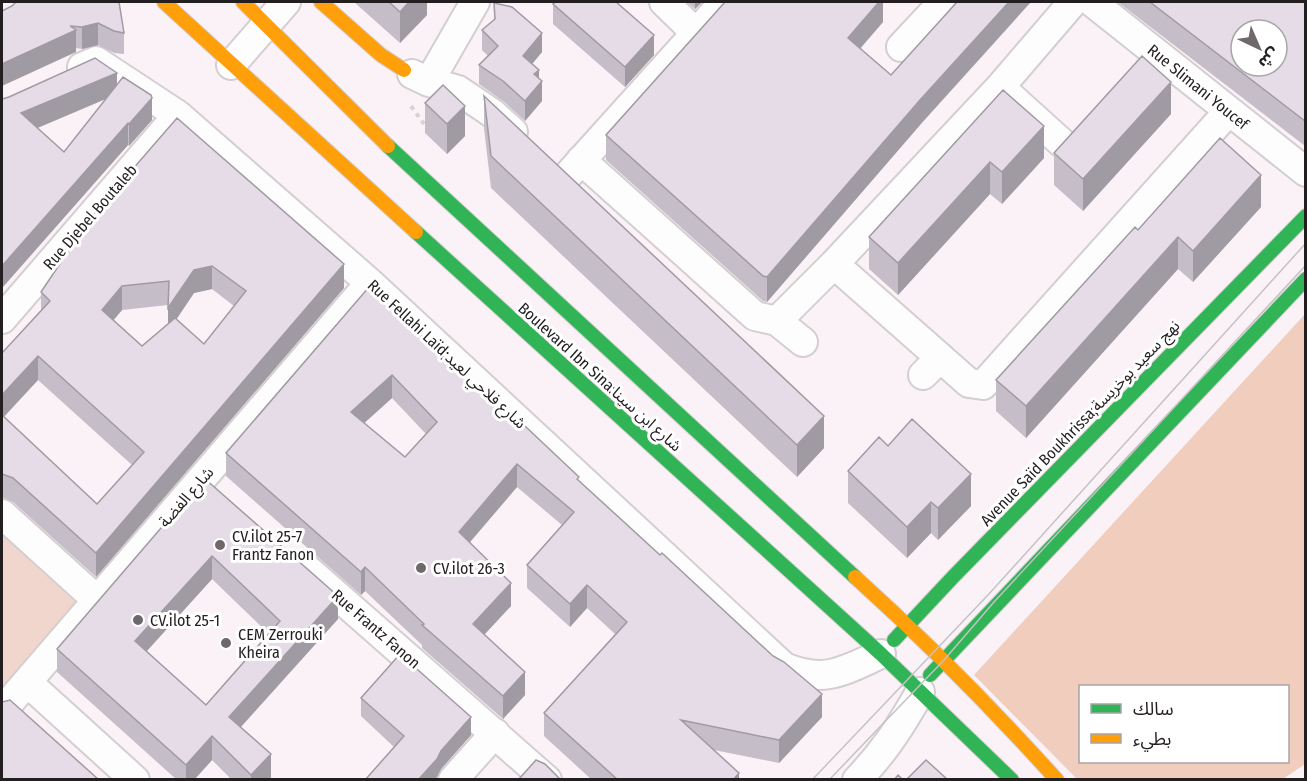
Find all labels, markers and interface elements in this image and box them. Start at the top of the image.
north arrow [1229,18,1289,78]
street label: Rue Slimani Youcef [1144,40,1253,134]
text: ش [1255,44,1284,73]
street label: Rue Djebel Boutaleb [39,160,141,274]
street label: Rue Fellahi Laïd;شارع فلاحي لعيد [362,275,530,435]
street label: Boulevard Ibn Sina:شارع ابن سينا [512,299,686,458]
street label: Avenue Saïd Boukhrissa;نهج سعيد بوخريسة [976,316,1186,532]
street label: شارع الفضة [155,463,220,533]
place label: CV.ilot 25-7 Frantz Fanon [232,527,314,564]
marker: CV.ilot 25-7 Frantz Fanon [213,538,227,552]
place label: CV.ilot 26-3 [433,559,505,578]
marker: CV.ilot 26-3 [414,561,428,575]
street label: Rue Frantz Fanon [328,585,424,673]
place label: CV.ilot 25-1 [150,611,220,630]
marker: CV.ilot 25-1 [131,613,145,627]
place label: CEM Zerrouki Kheira [238,625,323,662]
marker: CEM Zerrouki Kheira [219,636,233,650]
legend [1079,685,1289,763]
text: سالك [1133,698,1174,720]
text: بطيء [1133,728,1171,752]

